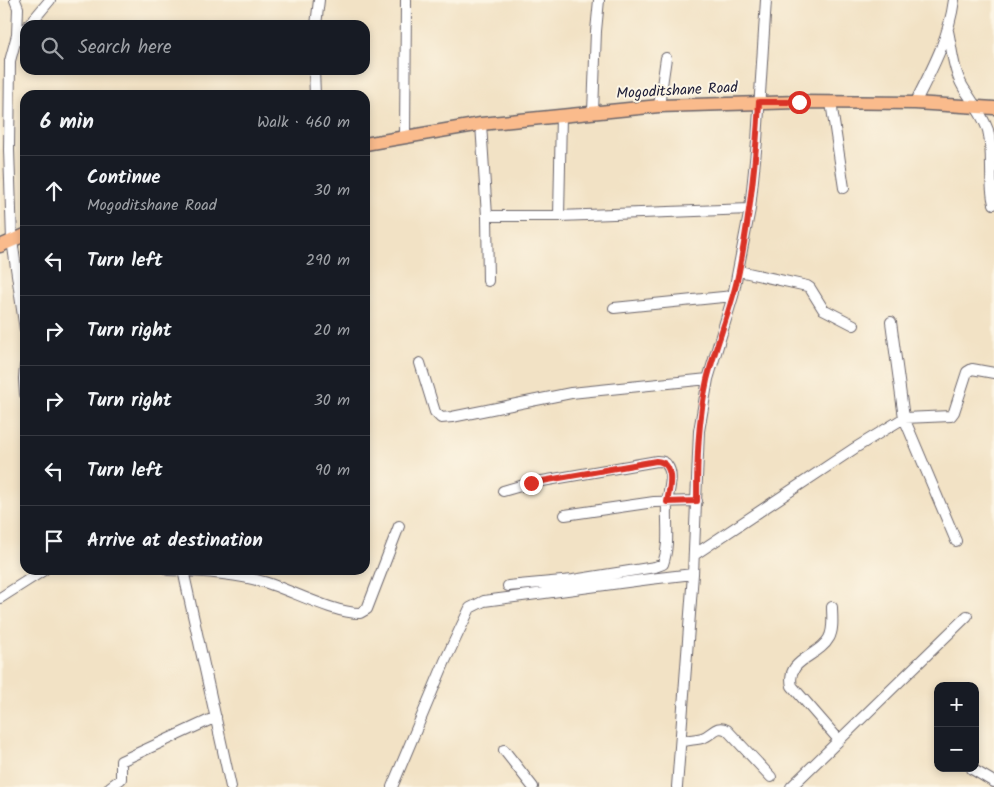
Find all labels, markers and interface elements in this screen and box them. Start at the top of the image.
search box [20,20,370,75]
text: Search here [78,33,172,63]
icon: search [38,34,66,62]
street label: Mogoditshane Road [616,76,739,106]
route start [788,91,811,114]
text: 6 min [40,106,94,139]
text: Walk · 460 m [257,110,350,135]
text: Continue [87,163,160,193]
icon: ahead [40,177,68,205]
text: 30 m [314,178,350,203]
text: Mogoditshane Road [87,193,217,218]
text: Turn left [87,246,162,276]
icon: left [40,247,68,275]
text: 290 m [306,248,350,273]
text: Turn right [87,316,172,346]
icon: right [40,317,68,345]
text: 20 m [314,318,350,343]
text: Turn right [87,386,172,416]
icon: right [40,387,68,415]
text: 30 m [314,388,350,413]
text: Turn left [87,456,162,486]
icon: left [40,457,68,485]
text: 90 m [315,458,350,483]
route end [520,472,543,495]
text: Arrive at destination [87,526,263,556]
icon: arrive [40,527,68,555]
map controls [934,682,979,772]
button: + [934,682,979,727]
button: − [934,727,979,772]

